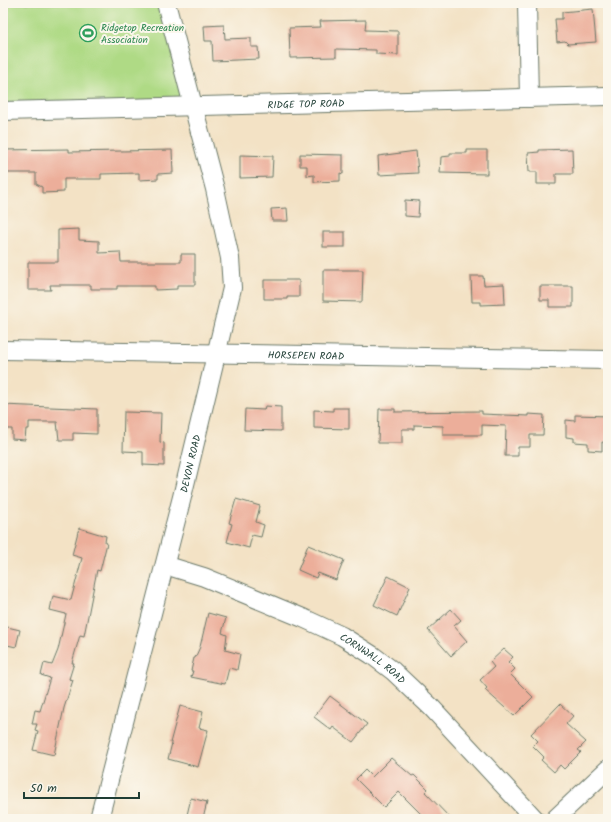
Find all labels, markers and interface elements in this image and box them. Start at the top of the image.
place label: Ridgetop Recreation Association [101,20,184,48]
sports icon: Ridgetop Recreation Association [78,23,98,43]
street label: RIDGE TOP ROAD [267,96,345,113]
street label: HORSEPEN ROAD [268,347,345,365]
street label: DEVON ROAD [176,433,206,494]
street label: CORNWALL ROAD [336,630,409,688]
scale bar [24,774,139,800]
text: 50 m [30,779,57,798]

